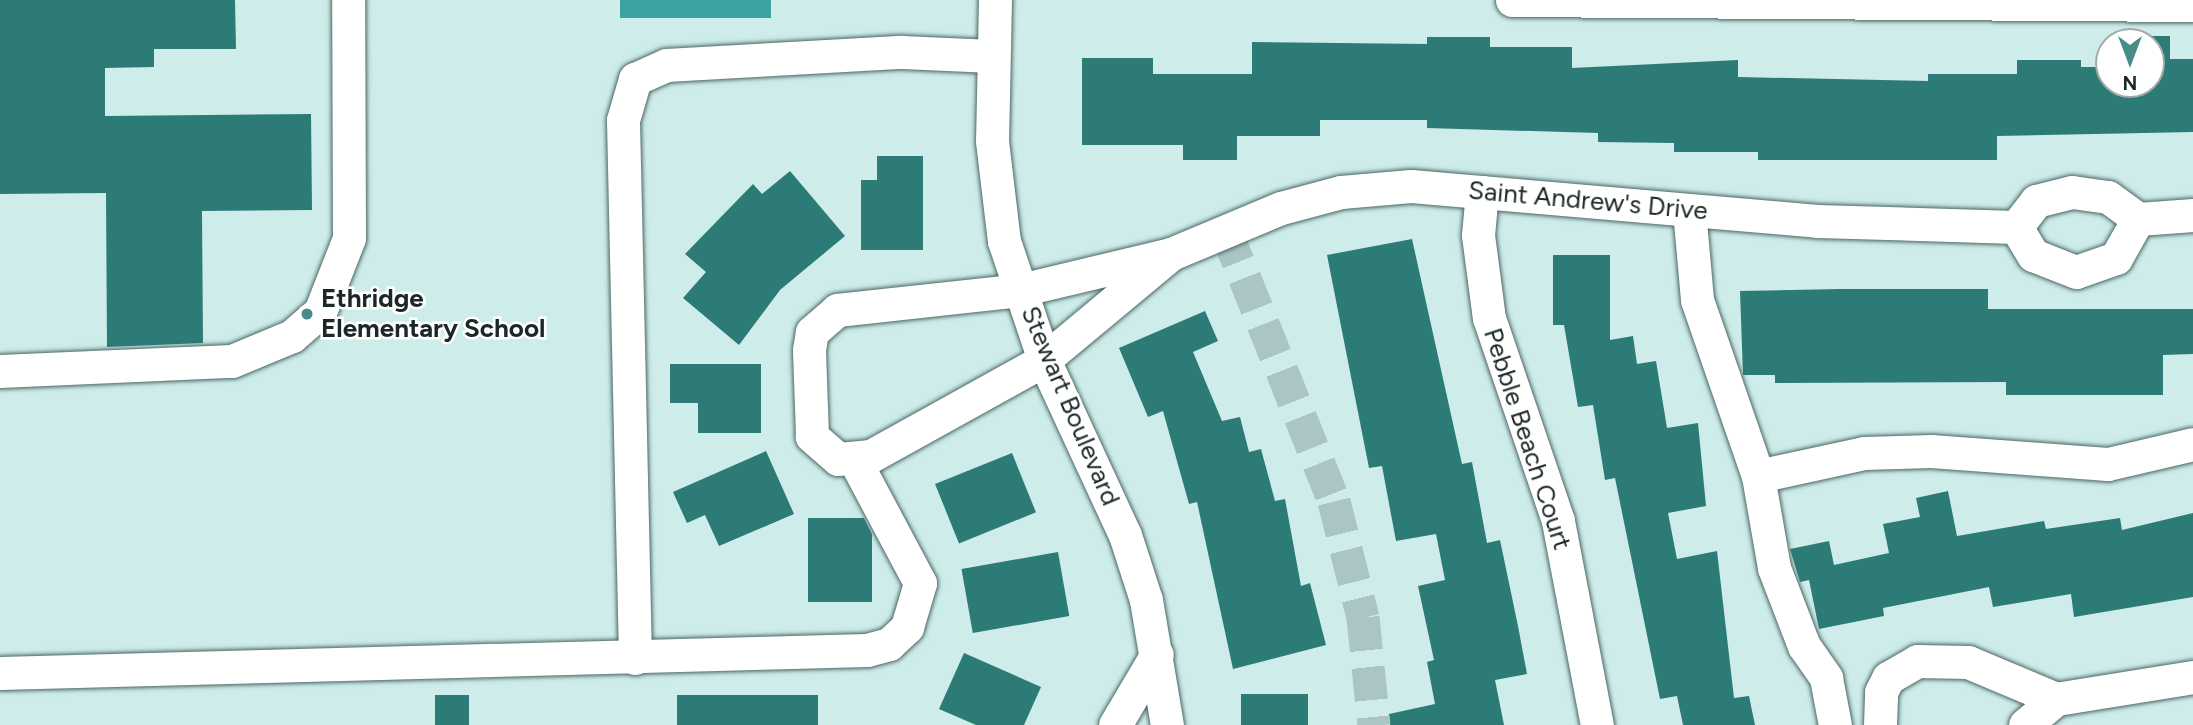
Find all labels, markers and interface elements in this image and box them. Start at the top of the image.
north arrow [2095,28,2165,98]
text: N [2123,71,2137,94]
street label: Saint Andrew's Drive [1467,175,1709,227]
place label: Ethridge Elementary School [321,283,545,344]
street label: Stewart Boulevard [1014,302,1126,510]
marker: Ethridge Elementary School [299,306,315,322]
street label: Pebble Beach Court [1476,324,1578,554]

